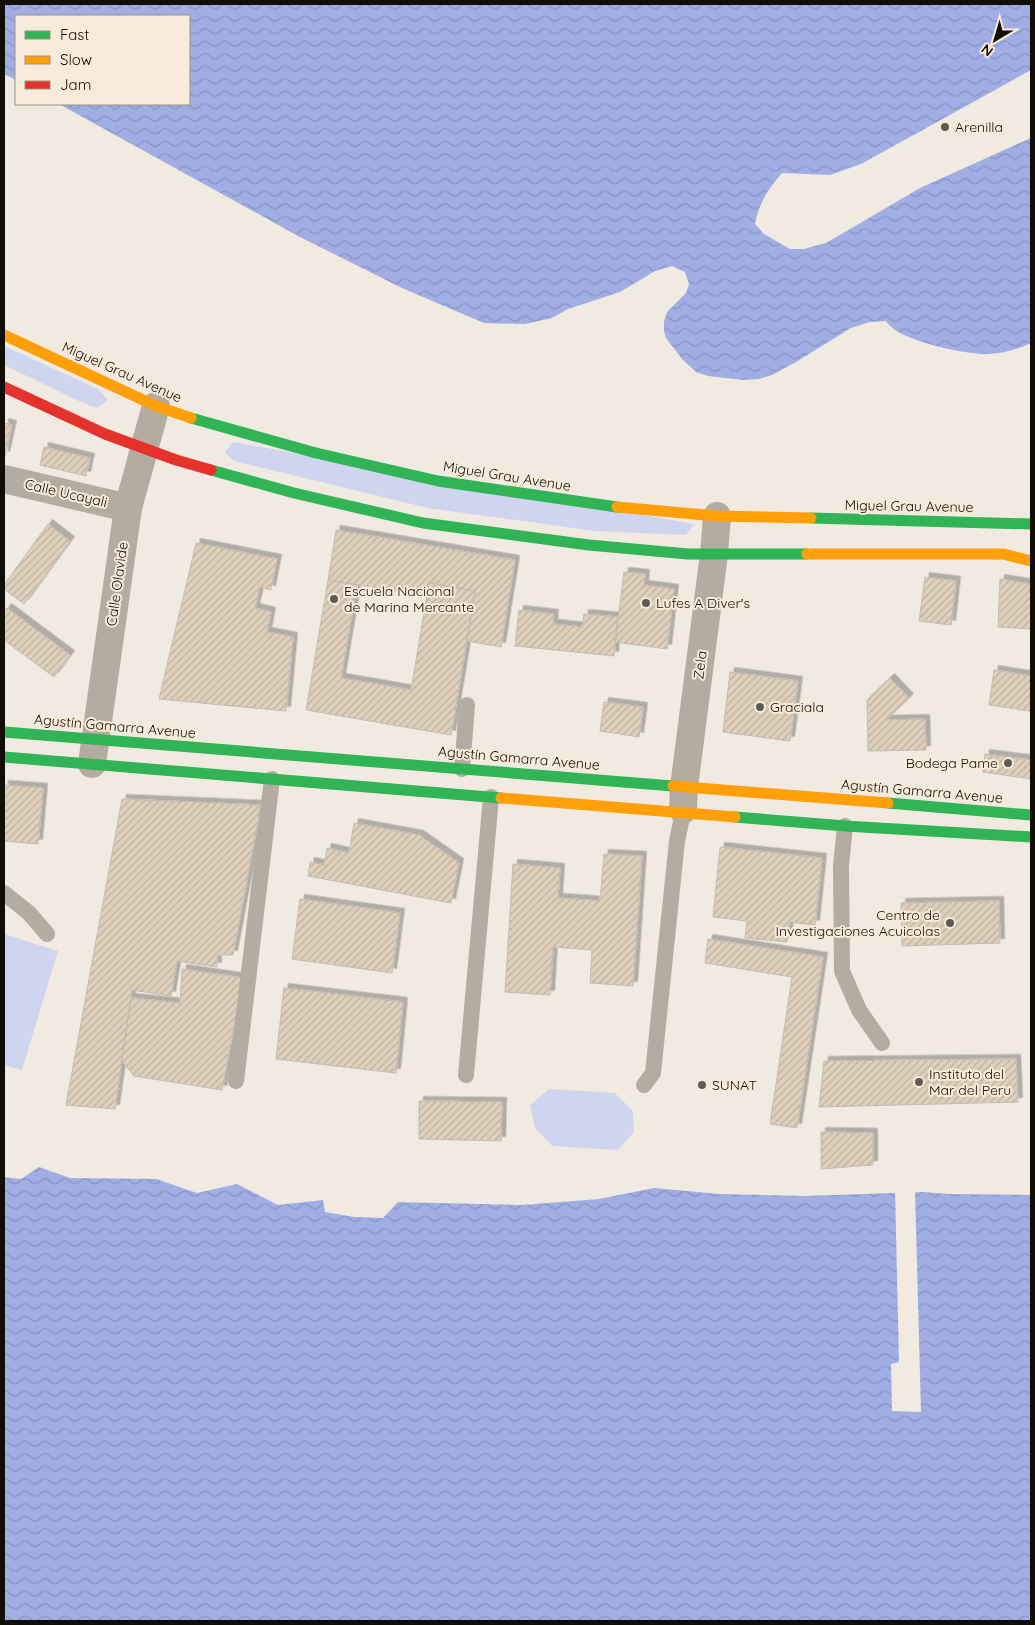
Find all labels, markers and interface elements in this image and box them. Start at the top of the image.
legend [15,15,190,105]
north arrow [970,15,1020,65]
text: Fast [60,25,89,44]
text: N [977,40,997,61]
text: Slow [60,50,92,69]
text: Jam [60,75,91,94]
place label: Arenilla [955,118,1003,136]
marker: Arenilla [939,121,951,133]
street label: Miguel Grau Avenue [59,338,185,407]
street label: Miguel Grau Avenue [442,457,572,495]
street label: Calle Ucayali [23,475,109,511]
street label: Miguel Grau Avenue [844,496,974,516]
street label: Calle Olavide [102,541,132,627]
place label: Escuela Nacional de Marina Mercante [344,582,474,616]
marker: Escuela Nacional de Marina Mercante [328,593,340,605]
place label: Lufes A Diver's [656,594,750,612]
marker: Lufes A Diver's [640,597,652,609]
street label: Zela [689,650,711,680]
place label: Graciala [770,698,824,716]
marker: Graciala [754,701,766,713]
street label: Agustín Gamarra Avenue [33,710,197,742]
street label: Agustín Gamarra Avenue [437,742,601,774]
place label: Bodega Pame [906,754,998,772]
marker: Bodega Pame [1002,757,1014,769]
street label: Agustín Gamarra Avenue [840,775,1004,807]
place label: Centro de Investigaciones Acuicolas [775,906,940,940]
marker: Centro de Investigaciones Acuicolas [944,917,956,929]
place label: Instituto del Mar del Peru [929,1065,1011,1099]
place label: SUNAT [712,1076,757,1094]
marker: Instituto del Mar del Peru [913,1076,925,1088]
marker: SUNAT [696,1079,708,1091]

